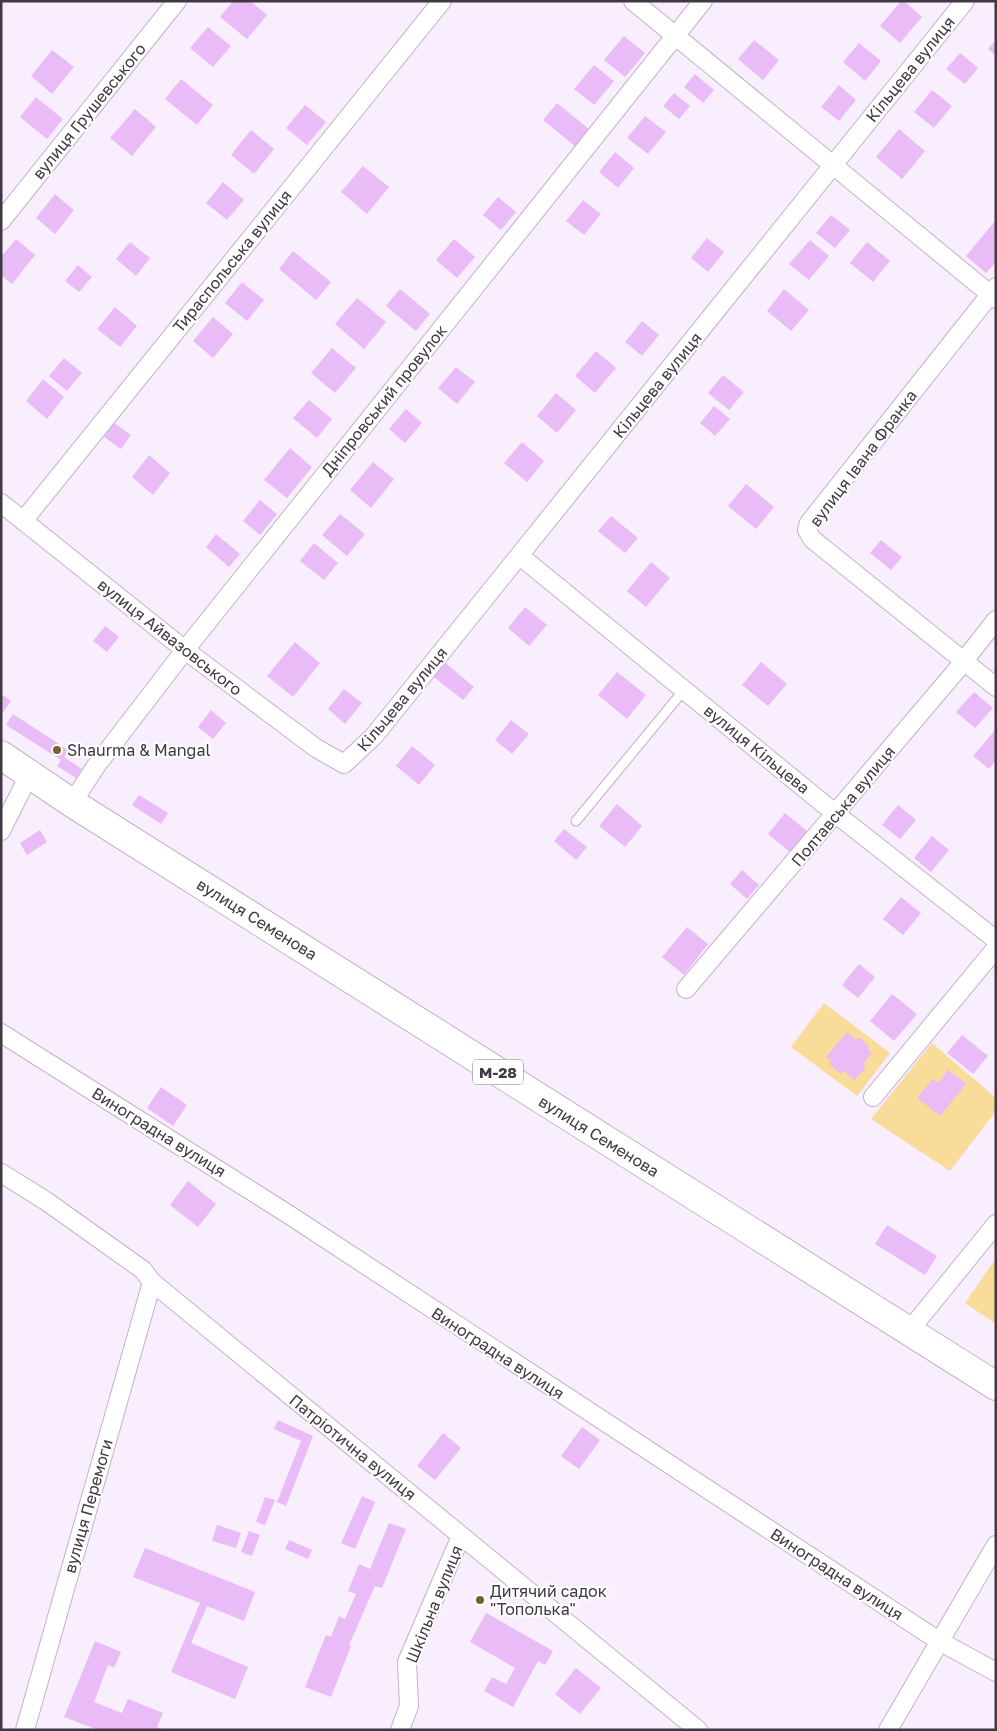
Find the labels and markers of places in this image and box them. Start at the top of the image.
place label: Shaurma & Mangal [67,740,211,760]
marker: Shaurma & Mangal [51,744,63,756]
place label: Дитячий садок "Тополька" [490,1581,607,1619]
marker: Дитячий садок "Тополька" [474,1594,486,1606]

